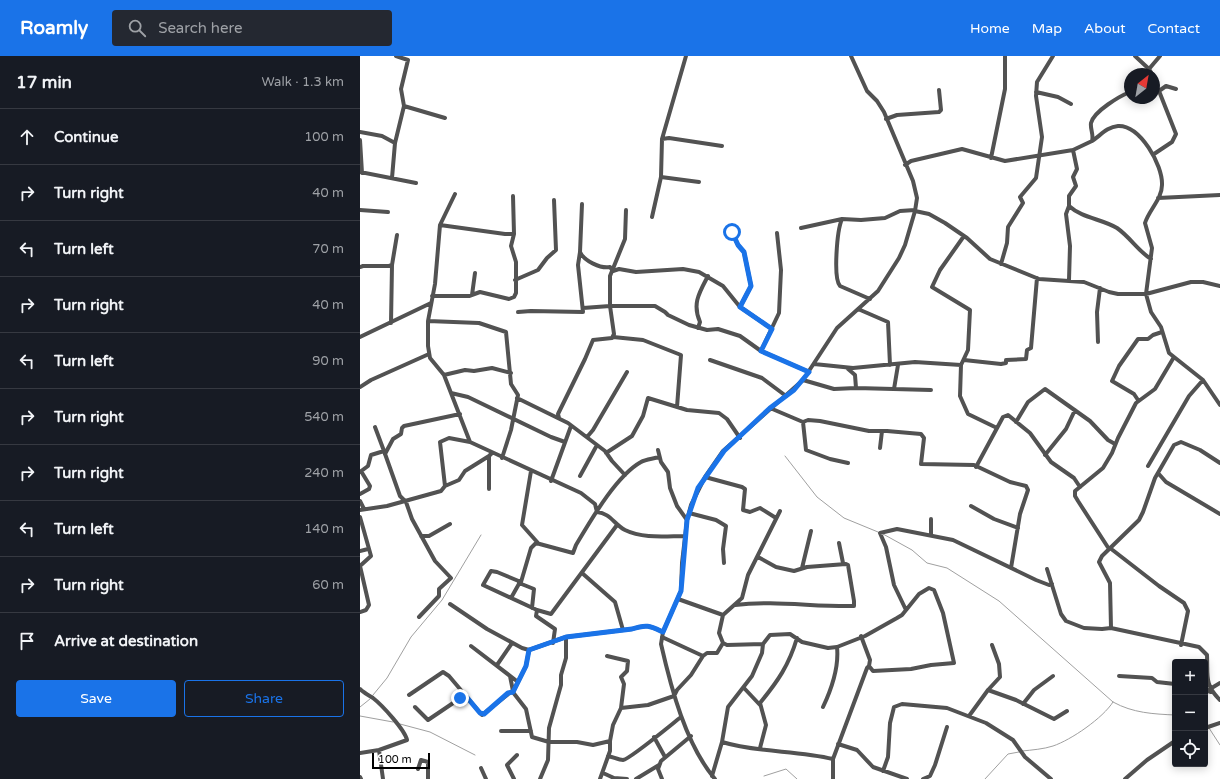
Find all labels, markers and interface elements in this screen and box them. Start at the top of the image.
search box [112,10,392,46]
text: Roamly [20,17,88,39]
icon: search [126,17,148,39]
text: Search here [158,19,243,37]
text: Home [970,20,1010,37]
text: Map [1032,20,1062,37]
text: About [1084,20,1126,37]
text: Contact [1148,20,1200,37]
north arrow [1124,68,1160,104]
text: 17 min [16,72,72,93]
text: Walk · 1.3 km [262,74,344,90]
icon: ahead [16,126,38,148]
text: Continue [54,128,118,146]
text: 100 m [304,129,344,145]
icon: right [16,182,38,204]
text: Turn right [54,184,124,202]
text: 40 m [312,185,344,201]
route start [723,223,741,241]
icon: left [16,238,38,260]
text: Turn left [54,240,114,258]
text: 70 m [312,241,344,257]
icon: right [16,294,38,316]
text: Turn right [54,296,124,314]
text: 40 m [312,297,344,313]
icon: left [16,350,38,372]
text: Turn left [54,352,114,370]
text: 90 m [312,353,344,369]
icon: right [16,406,38,428]
text: Turn right [54,408,124,426]
text: 540 m [304,409,344,425]
icon: right [16,462,38,484]
text: Turn right [54,464,124,482]
text: 240 m [304,465,344,481]
icon: left [16,518,38,540]
text: Turn left [54,520,114,538]
text: 140 m [304,521,344,537]
icon: right [16,574,38,596]
text: Turn right [54,576,124,594]
text: 60 m [312,577,344,593]
icon: arrive [16,630,38,652]
text: Arrive at destination [54,632,198,650]
map controls [1172,659,1208,767]
button: + [1172,659,1208,695]
button: Save [16,680,176,717]
button: Share [184,680,344,717]
route end [451,689,469,707]
button: − [1172,695,1208,731]
button: locate [1172,731,1208,767]
scale bar [372,751,430,770]
text: 100 m [378,753,412,766]

